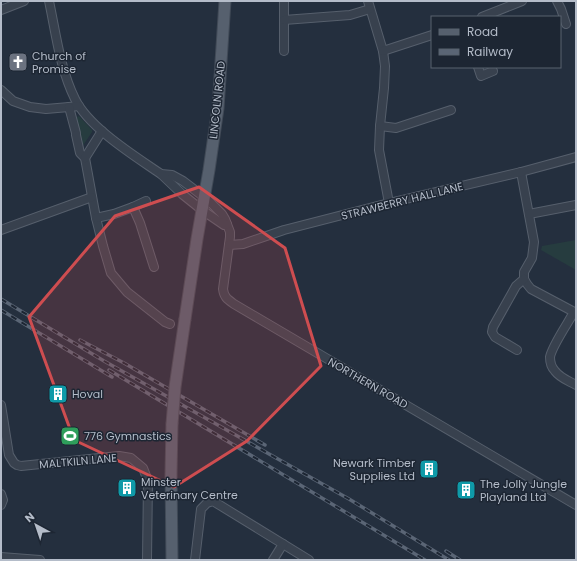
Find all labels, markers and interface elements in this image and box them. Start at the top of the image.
legend [431,16,561,68]
text: Road [467,23,498,40]
text: Railway [467,43,513,60]
place label: Church of Promise [32,48,86,77]
church icon: Church of Promise [7,51,29,73]
street label: LINCOLN ROAD [205,60,229,140]
street label: STRAWBERRY HALL LANE [339,178,465,224]
street label: NORTHERN ROAD [325,354,411,413]
building icon: Hoval [47,383,69,405]
place label: Hoval [72,386,103,402]
sports icon: 776 Gymnastics [59,425,81,447]
place label: 776 Gymnastics [84,428,172,444]
street label: MALTKILN LANE [39,450,117,472]
place label: Newark Timber Supplies Ltd [333,455,415,484]
building icon: Newark Timber Supplies Ltd [418,458,440,480]
place label: Minster Veterinary Centre [141,474,238,503]
place label: The Jolly Jungle Playland Ltd [480,476,567,505]
building icon: Minster Veterinary Centre [116,477,138,499]
building icon: The Jolly Jungle Playland Ltd [455,479,477,501]
north arrow [16,505,56,545]
text: N [21,509,38,526]

